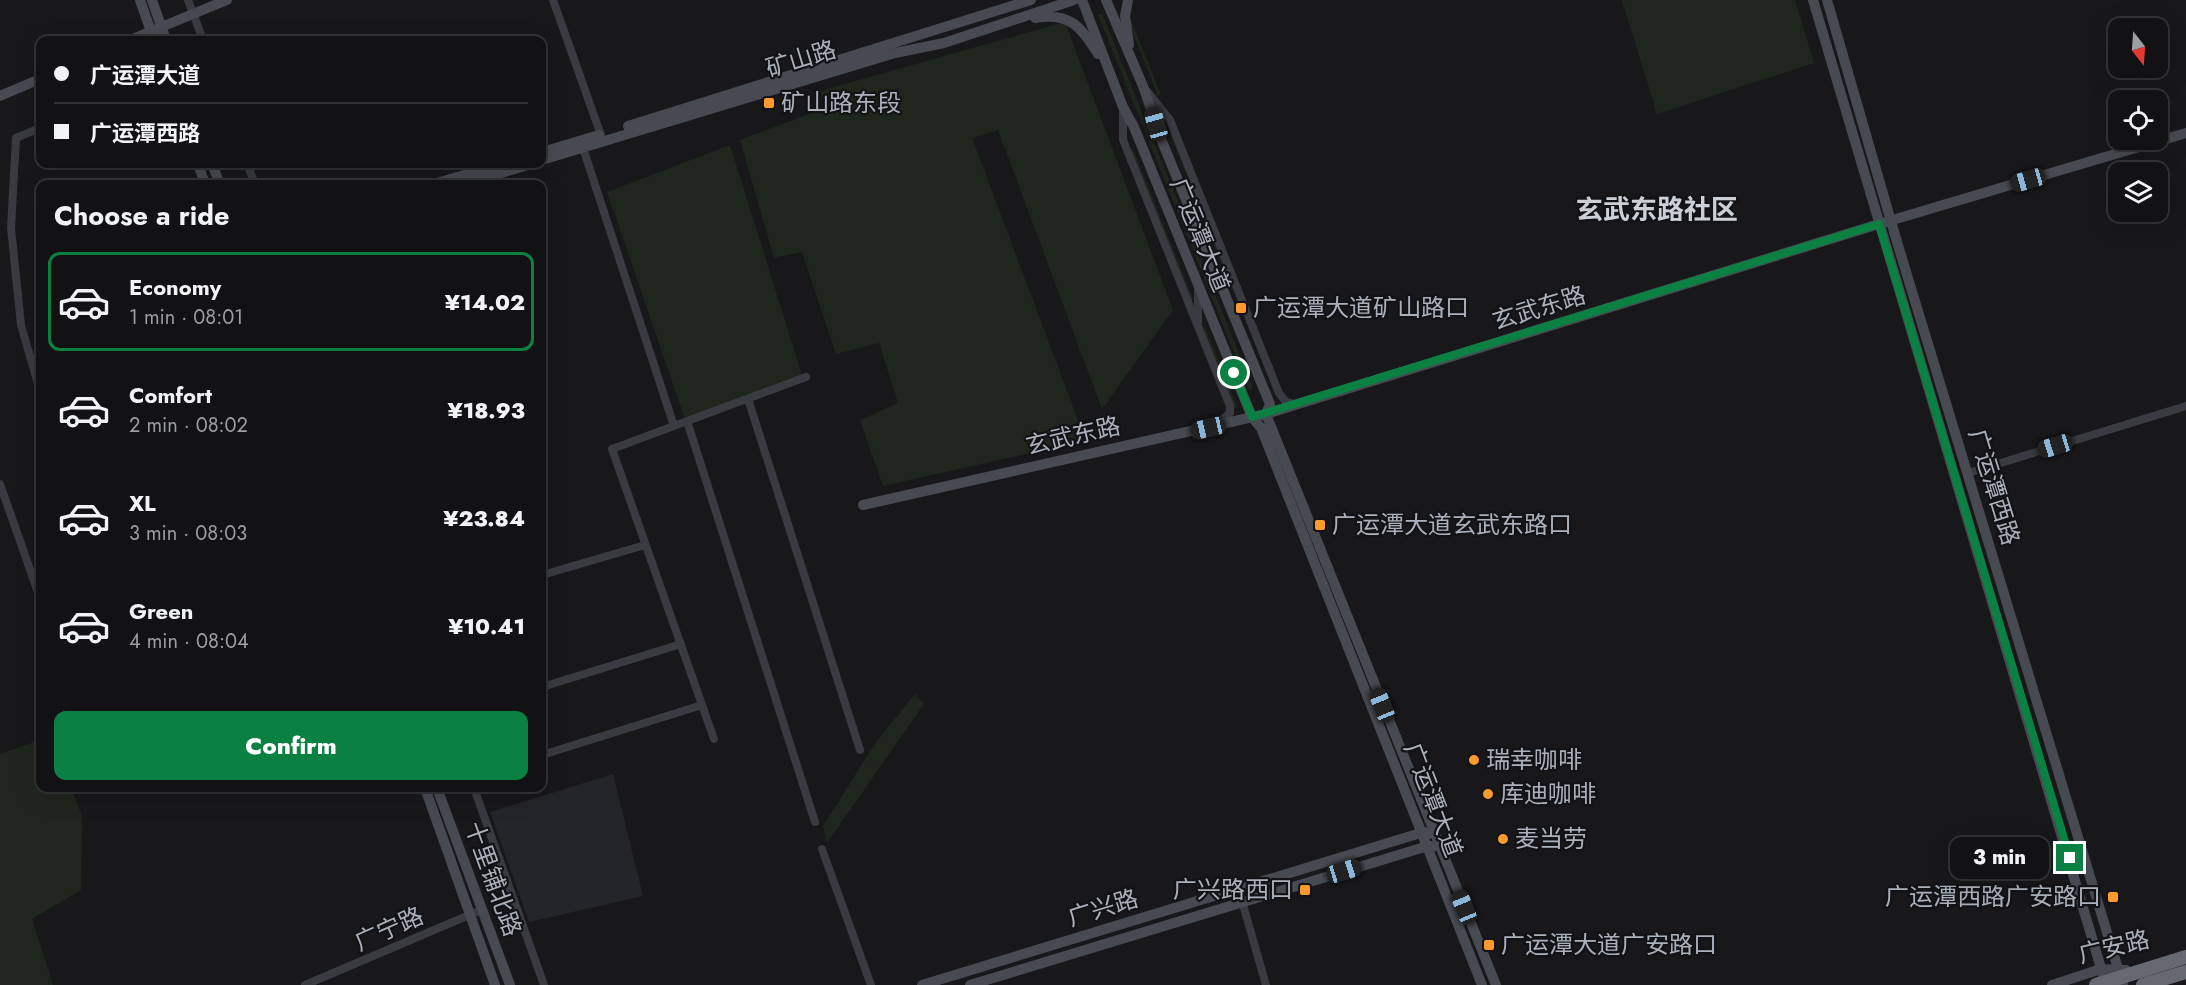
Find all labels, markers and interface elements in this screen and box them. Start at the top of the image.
north arrow [2108,18,2168,78]
map controls [2108,18,2168,222]
street label: 矿山路 [761,31,840,86]
text: 广运潭大道 [90,59,200,91]
place label: 矿山路东段 [781,85,901,120]
button: locate [2108,90,2168,150]
marker: 矿山路东段 [762,96,776,110]
car [1142,104,1170,144]
text: 广运潭西路 [90,117,200,149]
button: layers [2108,162,2168,222]
car [2008,166,2048,194]
street label: 广运潭大道 [1162,173,1239,297]
district label: 玄武东路社区 [1576,190,1738,229]
text: Choose a ride [54,196,229,235]
text: Economy [129,271,221,303]
icon: car [57,275,111,329]
street label: 玄武东路 [1488,277,1590,338]
text: ¥14.02 [445,286,525,318]
place label: 广运潭大道矿山路口 [1253,290,1469,325]
marker: 广运潭大道矿山路口 [1234,301,1248,315]
text: 1 min · 08:01 [129,303,243,332]
route start [1220,359,1247,386]
text: Comfort [129,379,212,411]
icon: car [57,383,111,437]
text: ¥18.93 [447,394,525,426]
street label: 玄武东路 [1022,408,1124,463]
text: 2 min · 08:02 [129,411,248,440]
car [1188,415,1228,441]
street label: 广运潭西路 [1960,424,2029,549]
car [2035,432,2075,460]
text: XL [129,487,156,519]
icon: car [57,491,111,545]
text: ¥23.84 [443,502,525,534]
place label: 广运潭大道玄武东路口 [1332,507,1572,542]
marker: 广运潭大道玄武东路口 [1313,518,1327,532]
text: 3 min · 08:03 [129,519,247,548]
text: Green [129,595,193,627]
icon: car [57,599,111,653]
text: ¥10.41 [448,610,525,642]
text: 4 min · 08:04 [129,627,249,656]
car [1367,685,1397,725]
button: Confirm [54,711,528,780]
street label: 广运潭大道 [1396,738,1471,862]
place label: 瑞幸咖啡 [1486,742,1582,777]
marker: 瑞幸咖啡 [1467,753,1481,767]
place label: 库迪咖啡 [1500,776,1596,811]
marker: 库迪咖啡 [1481,787,1495,801]
street label: 十里铺北路 [457,816,530,941]
place label: 麦当劳 [1515,821,1587,856]
marker: 麦当劳 [1496,832,1510,846]
callout: 3 min [1950,837,2049,879]
text: 3 min [1973,843,2026,872]
route end [2056,844,2083,871]
car [1324,857,1364,885]
place label: 广兴路西口 [1173,872,1293,907]
place label: 广运潭西路广安路口 [1885,879,2101,914]
street label: 广兴路 [1063,880,1142,935]
marker: 广兴路西口 [1298,883,1312,897]
car [1449,887,1479,927]
marker: 广运潭西路广安路口 [2106,890,2120,904]
street label: 广宁路 [349,898,429,959]
street label: 广安路 [2075,921,2153,972]
place label: 广运潭大道广安路口 [1501,927,1717,962]
marker: 广运潭大道广安路口 [1482,938,1496,952]

